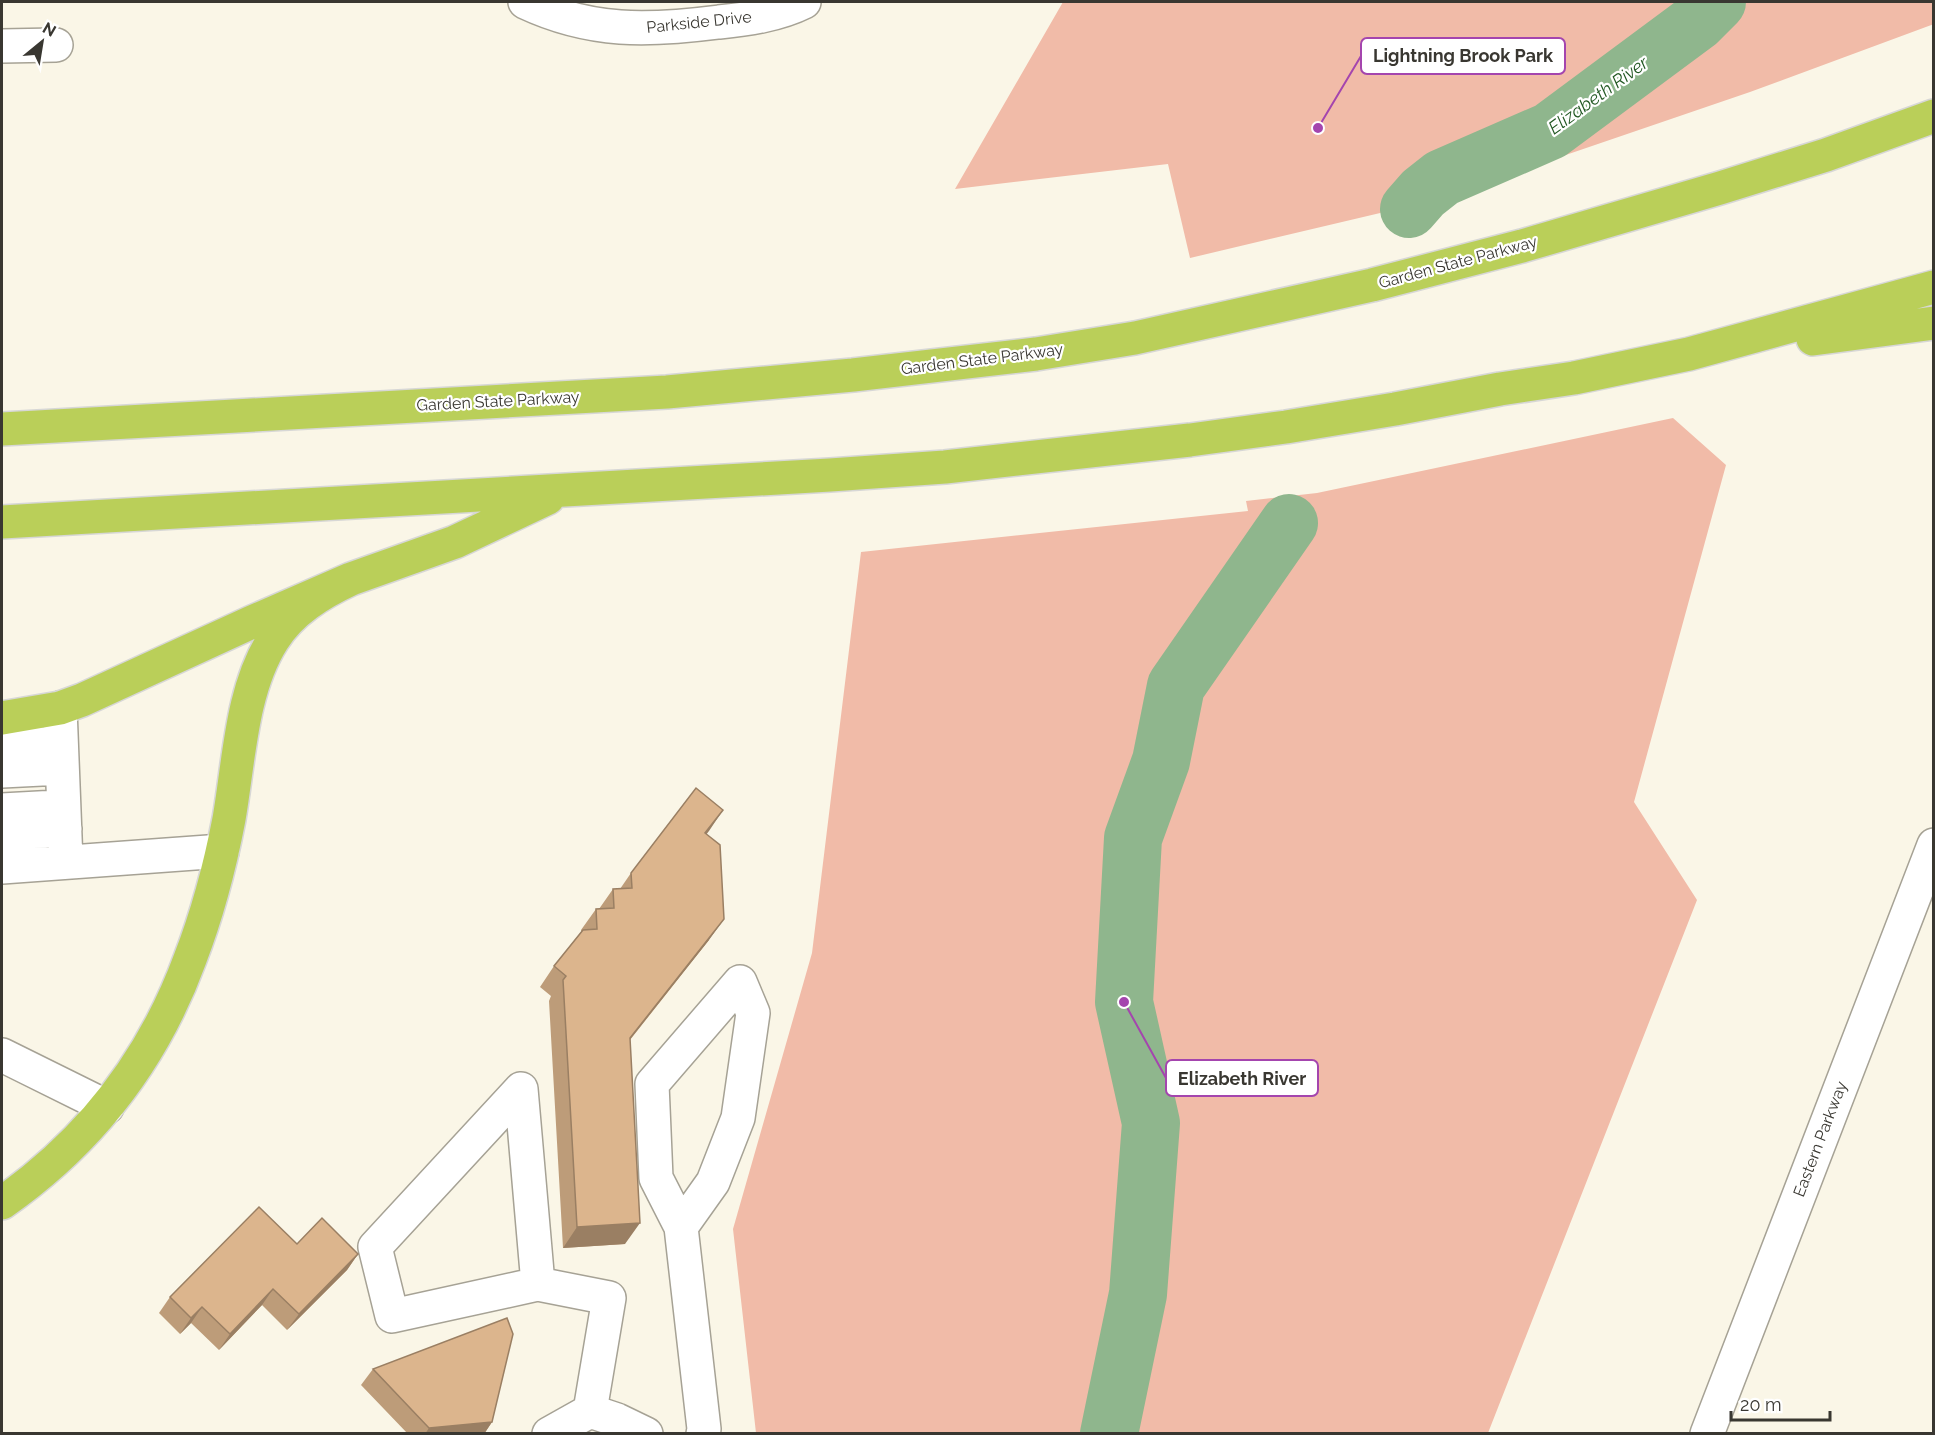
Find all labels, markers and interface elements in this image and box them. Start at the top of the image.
street label: Parkside Drive [646,7,752,37]
north arrow [12,12,72,72]
text: N [39,18,59,41]
callout: Lightning Brook Park [1361,38,1565,74]
text: Lightning Brook Park [1373,45,1554,66]
water label: Elizabeth River [1544,51,1653,138]
street label: Garden State Parkway [1377,232,1540,292]
street label: Garden State Parkway [900,340,1064,378]
street label: Garden State Parkway [416,387,580,415]
callout: Elizabeth River [1166,1060,1318,1096]
text: Elizabeth River [1178,1068,1306,1089]
street label: Eastern Parkway [1789,1078,1851,1200]
scale bar [1731,1384,1830,1422]
text: 20 m [1740,1394,1782,1415]

